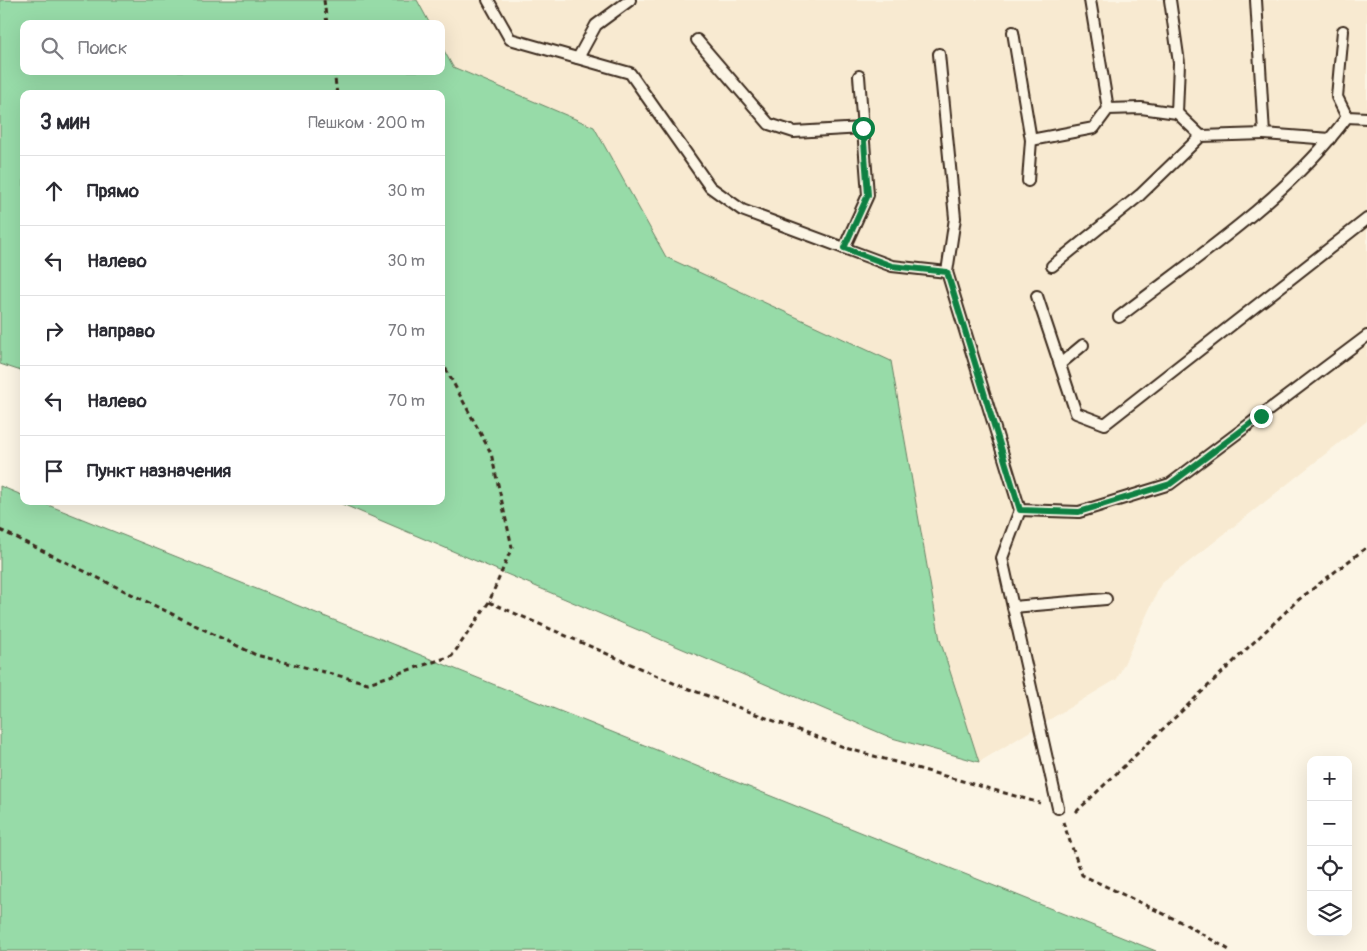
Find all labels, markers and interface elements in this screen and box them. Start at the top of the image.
search box [20,20,445,75]
icon: search [38,34,66,62]
text: Поиск [78,36,128,60]
text: 3 мин [40,109,90,136]
text: Пешком · 200 m [308,113,425,133]
route start [852,117,875,140]
icon: ahead [40,177,68,205]
text: Прямо [87,179,139,203]
text: 30 m [387,181,425,201]
icon: left [40,247,68,275]
text: Налево [87,249,147,273]
text: 30 m [387,251,425,271]
icon: right [40,317,68,345]
text: Направо [87,319,155,343]
text: 70 m [388,321,425,341]
icon: left [40,387,68,415]
text: Налево [87,389,147,413]
text: 70 m [388,391,425,411]
route end [1250,405,1273,428]
icon: arrive [40,457,68,485]
text: Пункт назначения [87,459,231,483]
map controls [1307,756,1352,936]
button: + [1307,756,1352,801]
button: − [1307,801,1352,846]
button: locate [1307,846,1352,891]
button: layers [1307,891,1352,936]

